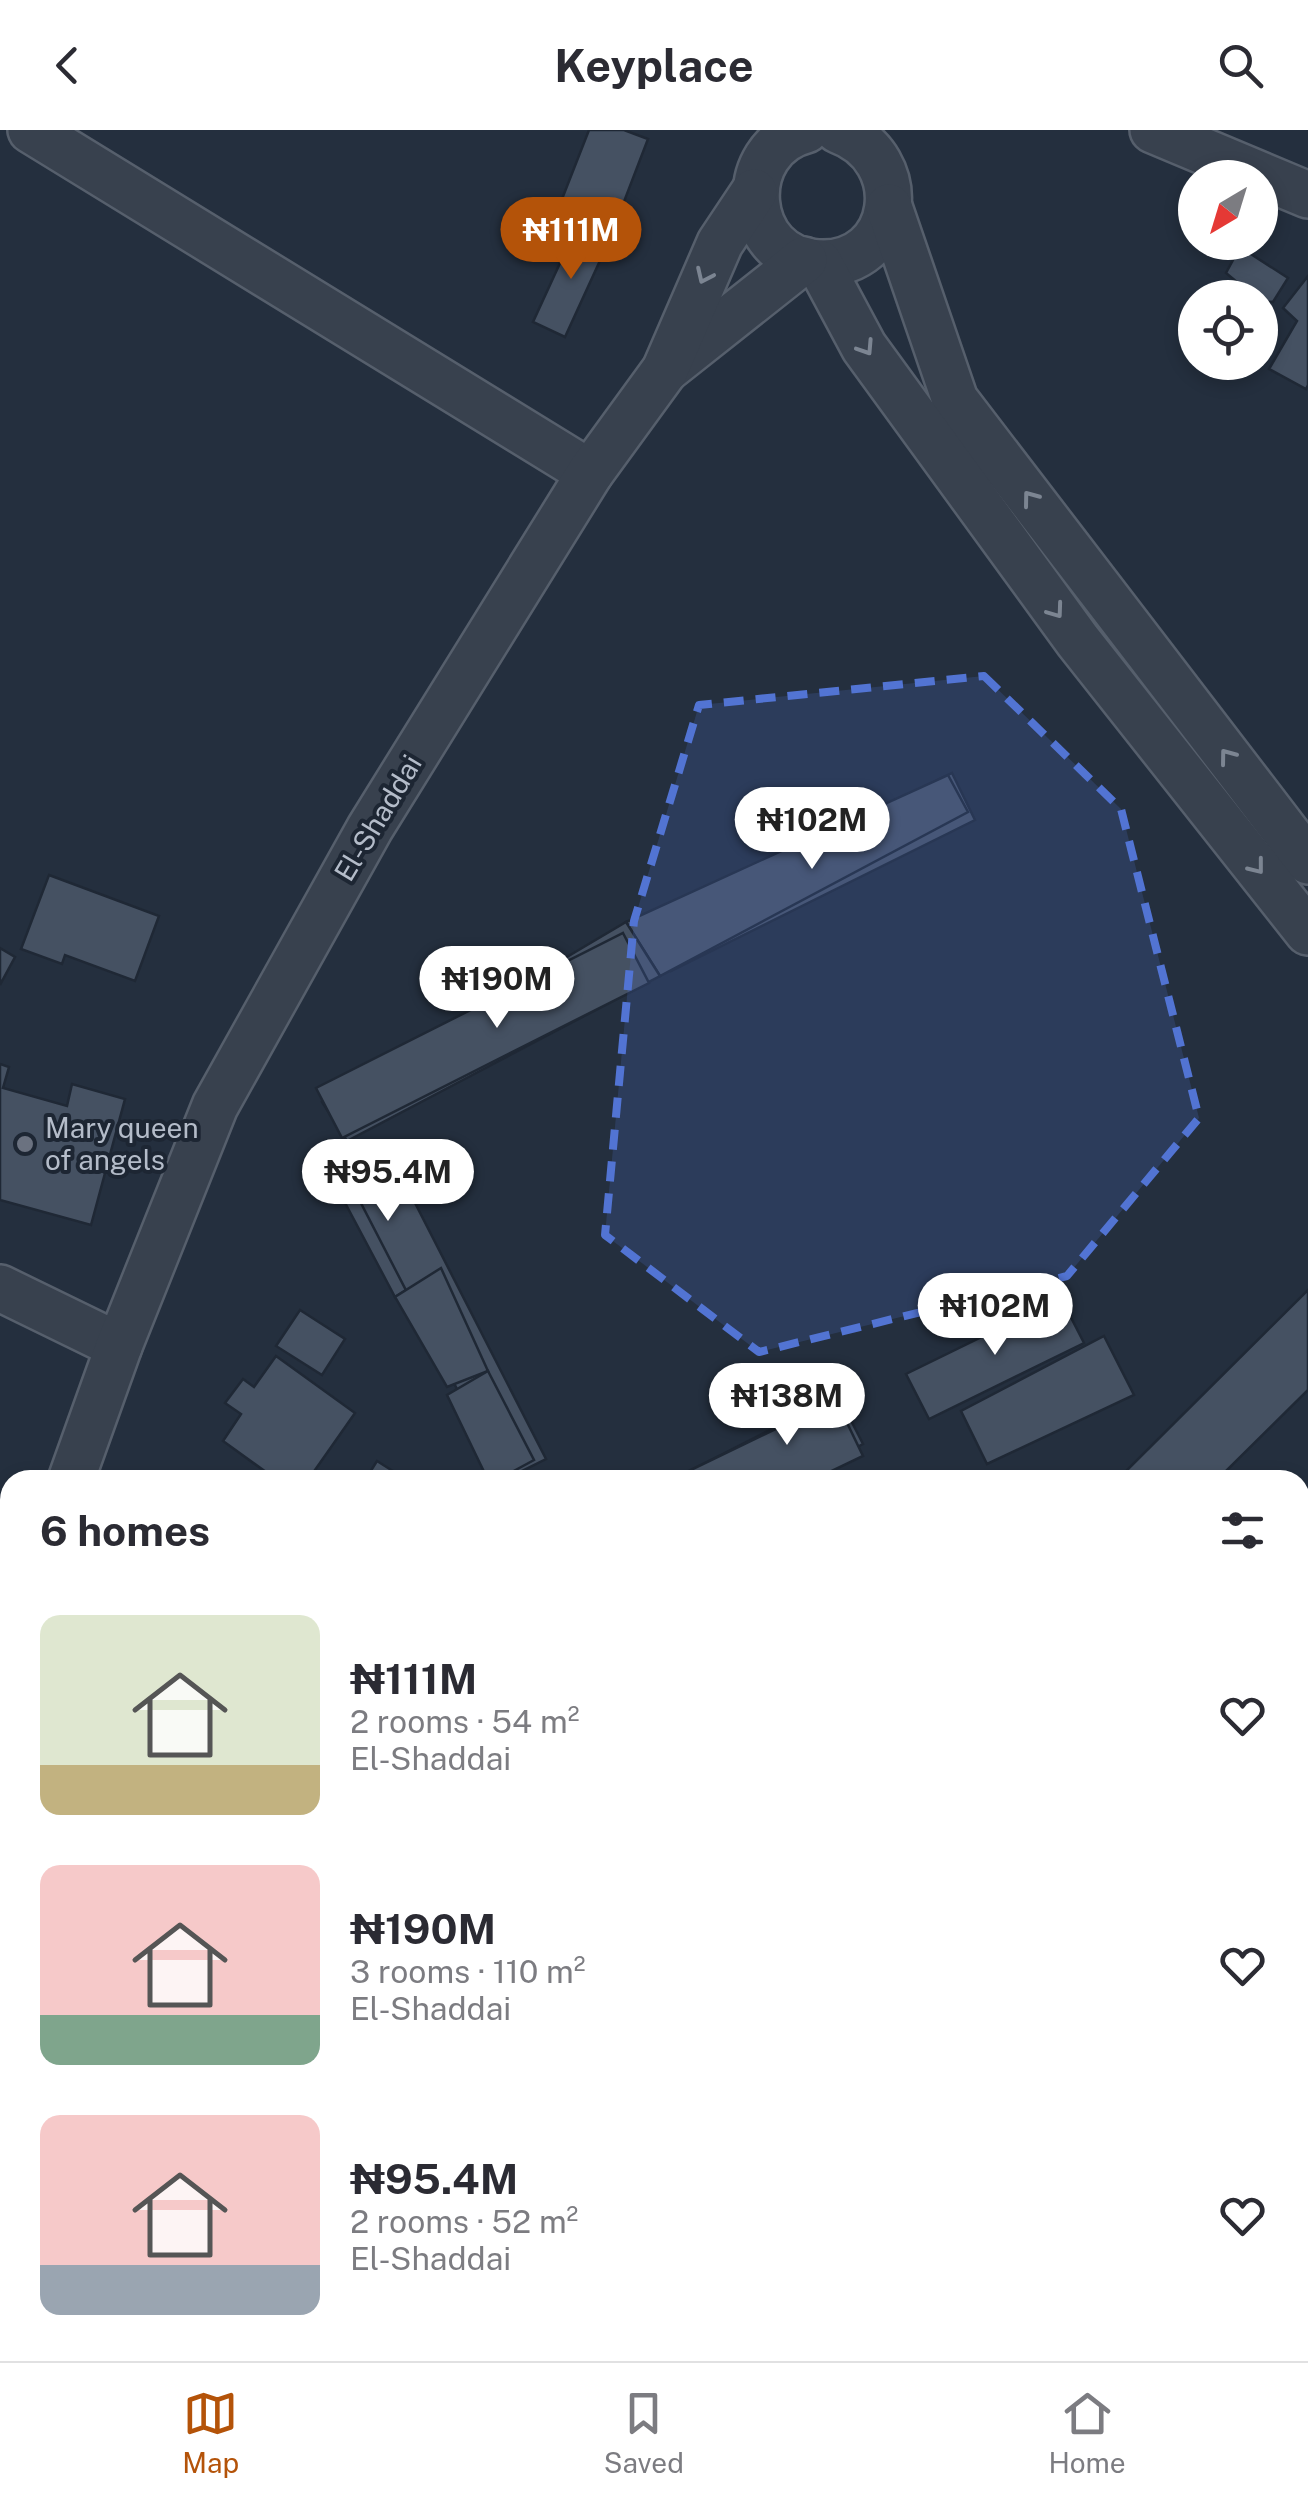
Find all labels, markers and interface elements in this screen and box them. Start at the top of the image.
icon: back [40,38,95,93]
icon: search [1213,38,1268,93]
text: Keyplace [554,39,754,92]
north arrow [1178,160,1278,260]
map controls [1178,160,1278,380]
pin: ₦111M [501,197,641,282]
text: ₦111M [522,211,620,248]
one-way arrow [697,266,717,284]
button: locate [1178,280,1278,380]
one-way arrow [853,337,872,355]
one-way arrow [1024,491,1041,509]
one-way arrow [1045,600,1062,618]
street label: El-Shaddai [327,749,428,887]
one-way arrow [1222,749,1239,767]
pin: ₦102M [742,787,882,872]
text: ₦102M [757,801,867,838]
one-way arrow [1245,856,1262,874]
pin: ₦190M [427,946,567,1031]
text: ₦190M [441,960,553,997]
place label: Mary queen of angels [45,1111,199,1176]
marker: Mary queen of angels [14,1133,36,1155]
pin: ₦95.4M [307,1139,469,1224]
text: ₦95.4M [324,1153,452,1190]
pin: ₦102M [925,1273,1065,1358]
text: ₦102M [940,1287,1050,1324]
pin: ₦138M [717,1363,857,1448]
text: ₦138M [731,1377,843,1414]
icon: filters [1215,1503,1270,1558]
text: 6 homes [40,1506,210,1555]
text: ₦111M [350,1654,477,1703]
icon: home [120,1655,240,1775]
icon: heart [1215,1688,1270,1743]
text: 2 rooms · 54 m² [350,1703,579,1740]
text: El-Shaddai [350,1740,511,1777]
text: ₦190M [350,1904,496,1953]
icon: home [120,1905,240,2025]
icon: heart [1215,1938,1270,1993]
text: 3 rooms · 110 m² [350,1953,586,1990]
text: El-Shaddai [350,1990,511,2027]
text: ₦95.4M [350,2154,518,2203]
icon: home [120,2155,240,2275]
icon: heart [1215,2188,1270,2243]
text: 2 rooms · 52 m² [350,2203,578,2240]
text: El-Shaddai [350,2240,511,2277]
tab: Map [182,2386,239,2479]
tab: Saved [604,2386,684,2479]
tab: Home [1048,2386,1126,2479]

